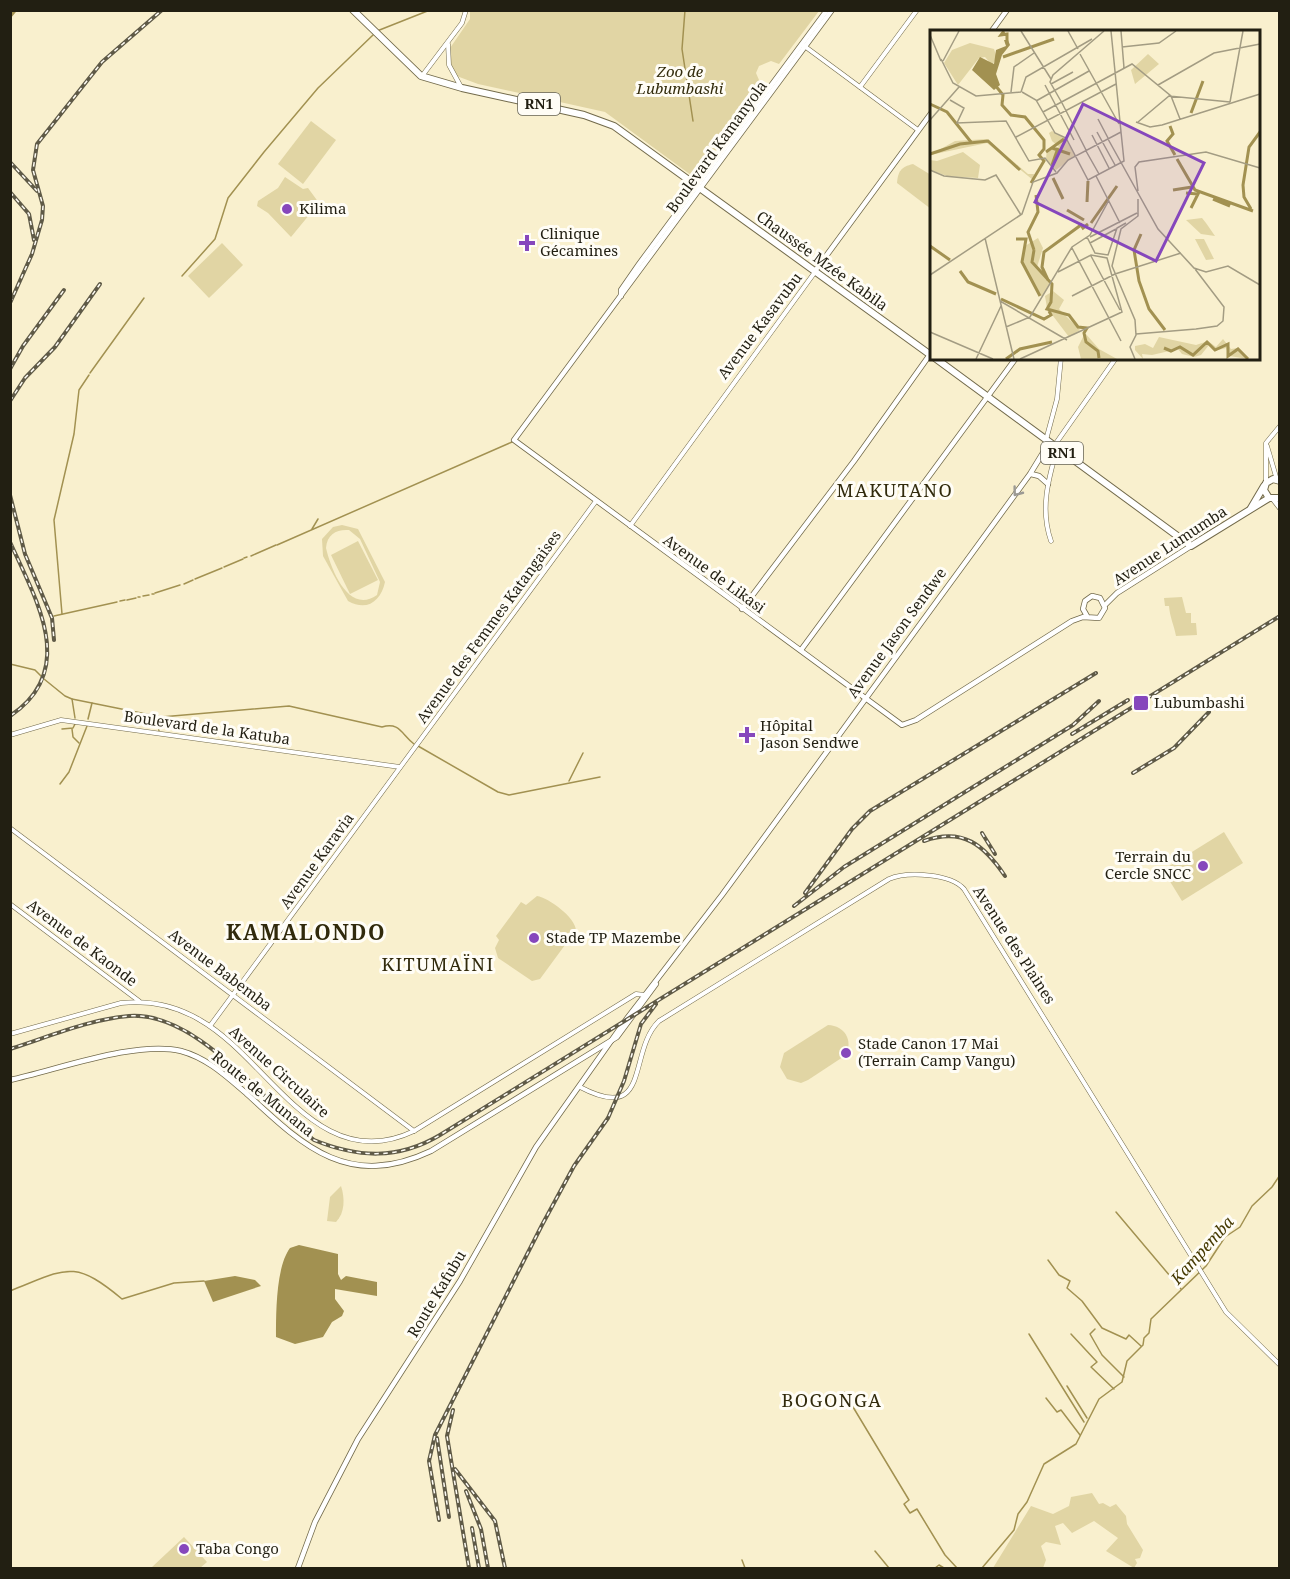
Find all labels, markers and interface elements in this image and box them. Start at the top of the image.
inset map [930,30,1260,360]
park label: Zoo de Lubumbashi [636,61,724,98]
street label: Boulevard Kamanyola [661,76,771,217]
road number: RN1 [518,93,560,115]
place label: Kilima [299,198,346,218]
marker: Kilima [280,202,294,216]
street label: Chaussée Mzée Kabila [753,206,892,315]
place label: Clinique Gécamines [540,223,618,260]
marker: Clinique Gécamines [518,234,536,252]
street label: Avenue Kasavubu [713,268,806,383]
road number: RN1 [1041,442,1083,464]
district label: MAKUTANO [837,478,953,502]
one-way arrow [1013,485,1024,496]
street label: Avenue Lumumba [1109,501,1230,589]
street label: Avenue des Femmes Katangaises [411,526,565,727]
street label: Avenue de Likasi [660,529,770,617]
street label: Avenue Jason Sendwe [842,563,950,702]
place label: Lubumbashi [1154,692,1245,712]
marker: Lubumbashi [1132,694,1150,712]
street label: Boulevard de la Katuba [123,705,291,749]
place label: Hôpital Jason Sendwe [759,715,859,752]
marker: Hôpital Jason Sendwe [738,726,756,744]
street label: Avenue Karavia [275,809,358,912]
place label: Terrain du Cercle SNCC [1105,846,1191,883]
marker: Terrain du Cercle SNCC [1196,859,1210,873]
street label: Avenue des Plaines [969,882,1061,1007]
street label: Avenue de Kaonde [23,894,142,990]
district label: KAMALONDO [226,918,386,946]
street label: Avenue Babemba [165,924,276,1015]
place label: Stade TP Mazembe [546,927,681,947]
marker: Stade TP Mazembe [527,931,541,945]
district label: KITUMAÏNI [381,952,495,976]
street label: Avenue Circulaire [225,1021,334,1122]
place label: Stade Canon 17 Mai (Terrain Camp Vangu) [858,1033,1015,1070]
street label: Route de Munana [208,1046,319,1141]
marker: Stade Canon 17 Mai (Terrain Camp Vangu) [839,1046,853,1060]
water label: Kampemba [1165,1211,1239,1290]
street label: Route Kafubu [402,1246,470,1341]
district label: BOGONGA [781,1388,883,1412]
place label: Taba Congo [196,1538,279,1558]
marker: Taba Congo [177,1542,191,1556]

